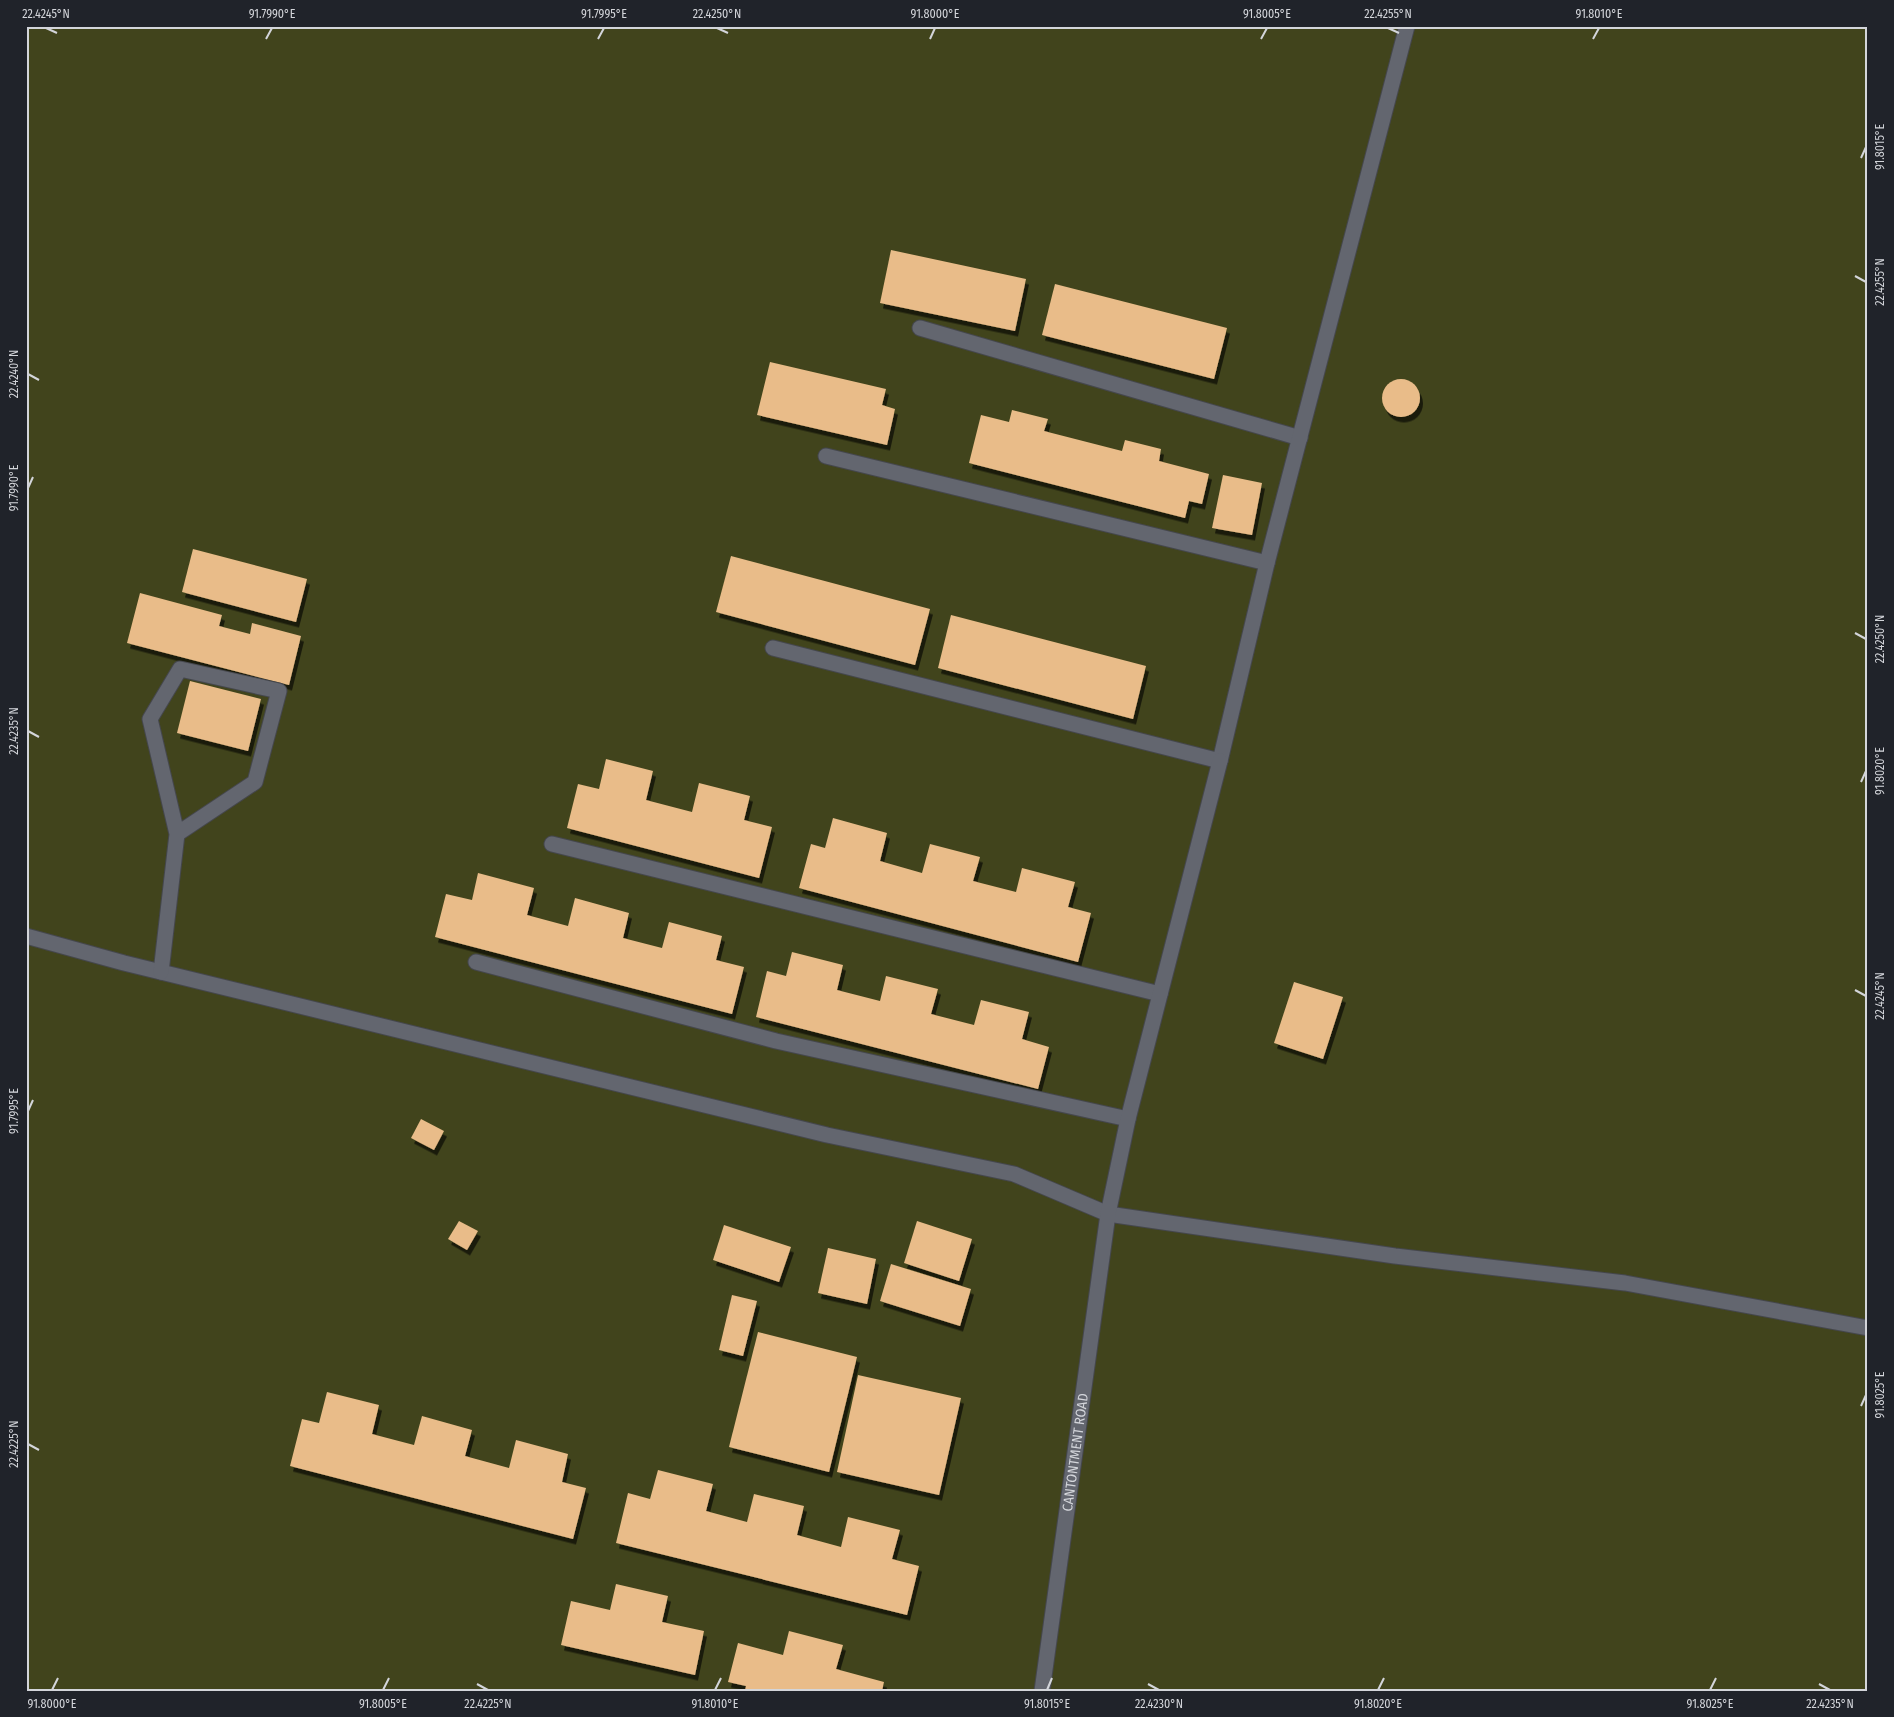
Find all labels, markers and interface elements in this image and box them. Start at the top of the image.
text: 22.4245°N [22,7,70,21]
text: 91.7990°E [249,7,296,21]
text: 91.7995°E [581,7,627,21]
text: 22.4250°N [693,7,741,21]
text: 91.8000°E [911,7,960,21]
text: 91.8005°E [1243,7,1291,21]
text: 22.4255°N [1364,7,1412,21]
text: 91.8010°E [1576,7,1623,21]
text: 91.8015°E [1873,124,1887,170]
text: 22.4255°N [1873,258,1887,306]
text: 22.4240°N [7,350,21,398]
text: 91.7990°E [7,464,21,511]
text: 22.4250°N [1873,615,1887,663]
text: 22.4235°N [7,707,21,755]
text: 91.8020°E [1873,747,1887,795]
text: 22.4245°N [1873,972,1887,1020]
text: 91.7995°E [7,1088,21,1134]
text: 91.8025°E [1873,1371,1887,1418]
street label: CANTONTMENT ROAD [1059,1392,1092,1512]
text: 22.4225°N [7,1420,21,1468]
text: 91.8000°E [28,1697,77,1711]
text: 91.8005°E [359,1697,407,1711]
text: 22.4225°N [464,1697,512,1711]
text: 91.8010°E [692,1697,739,1711]
text: 91.8015°E [1024,1697,1070,1711]
text: 22.4230°N [1135,1697,1183,1711]
text: 91.8020°E [1354,1697,1402,1711]
text: 91.8025°E [1687,1697,1734,1711]
text: 22.4235°N [1806,1697,1854,1711]

